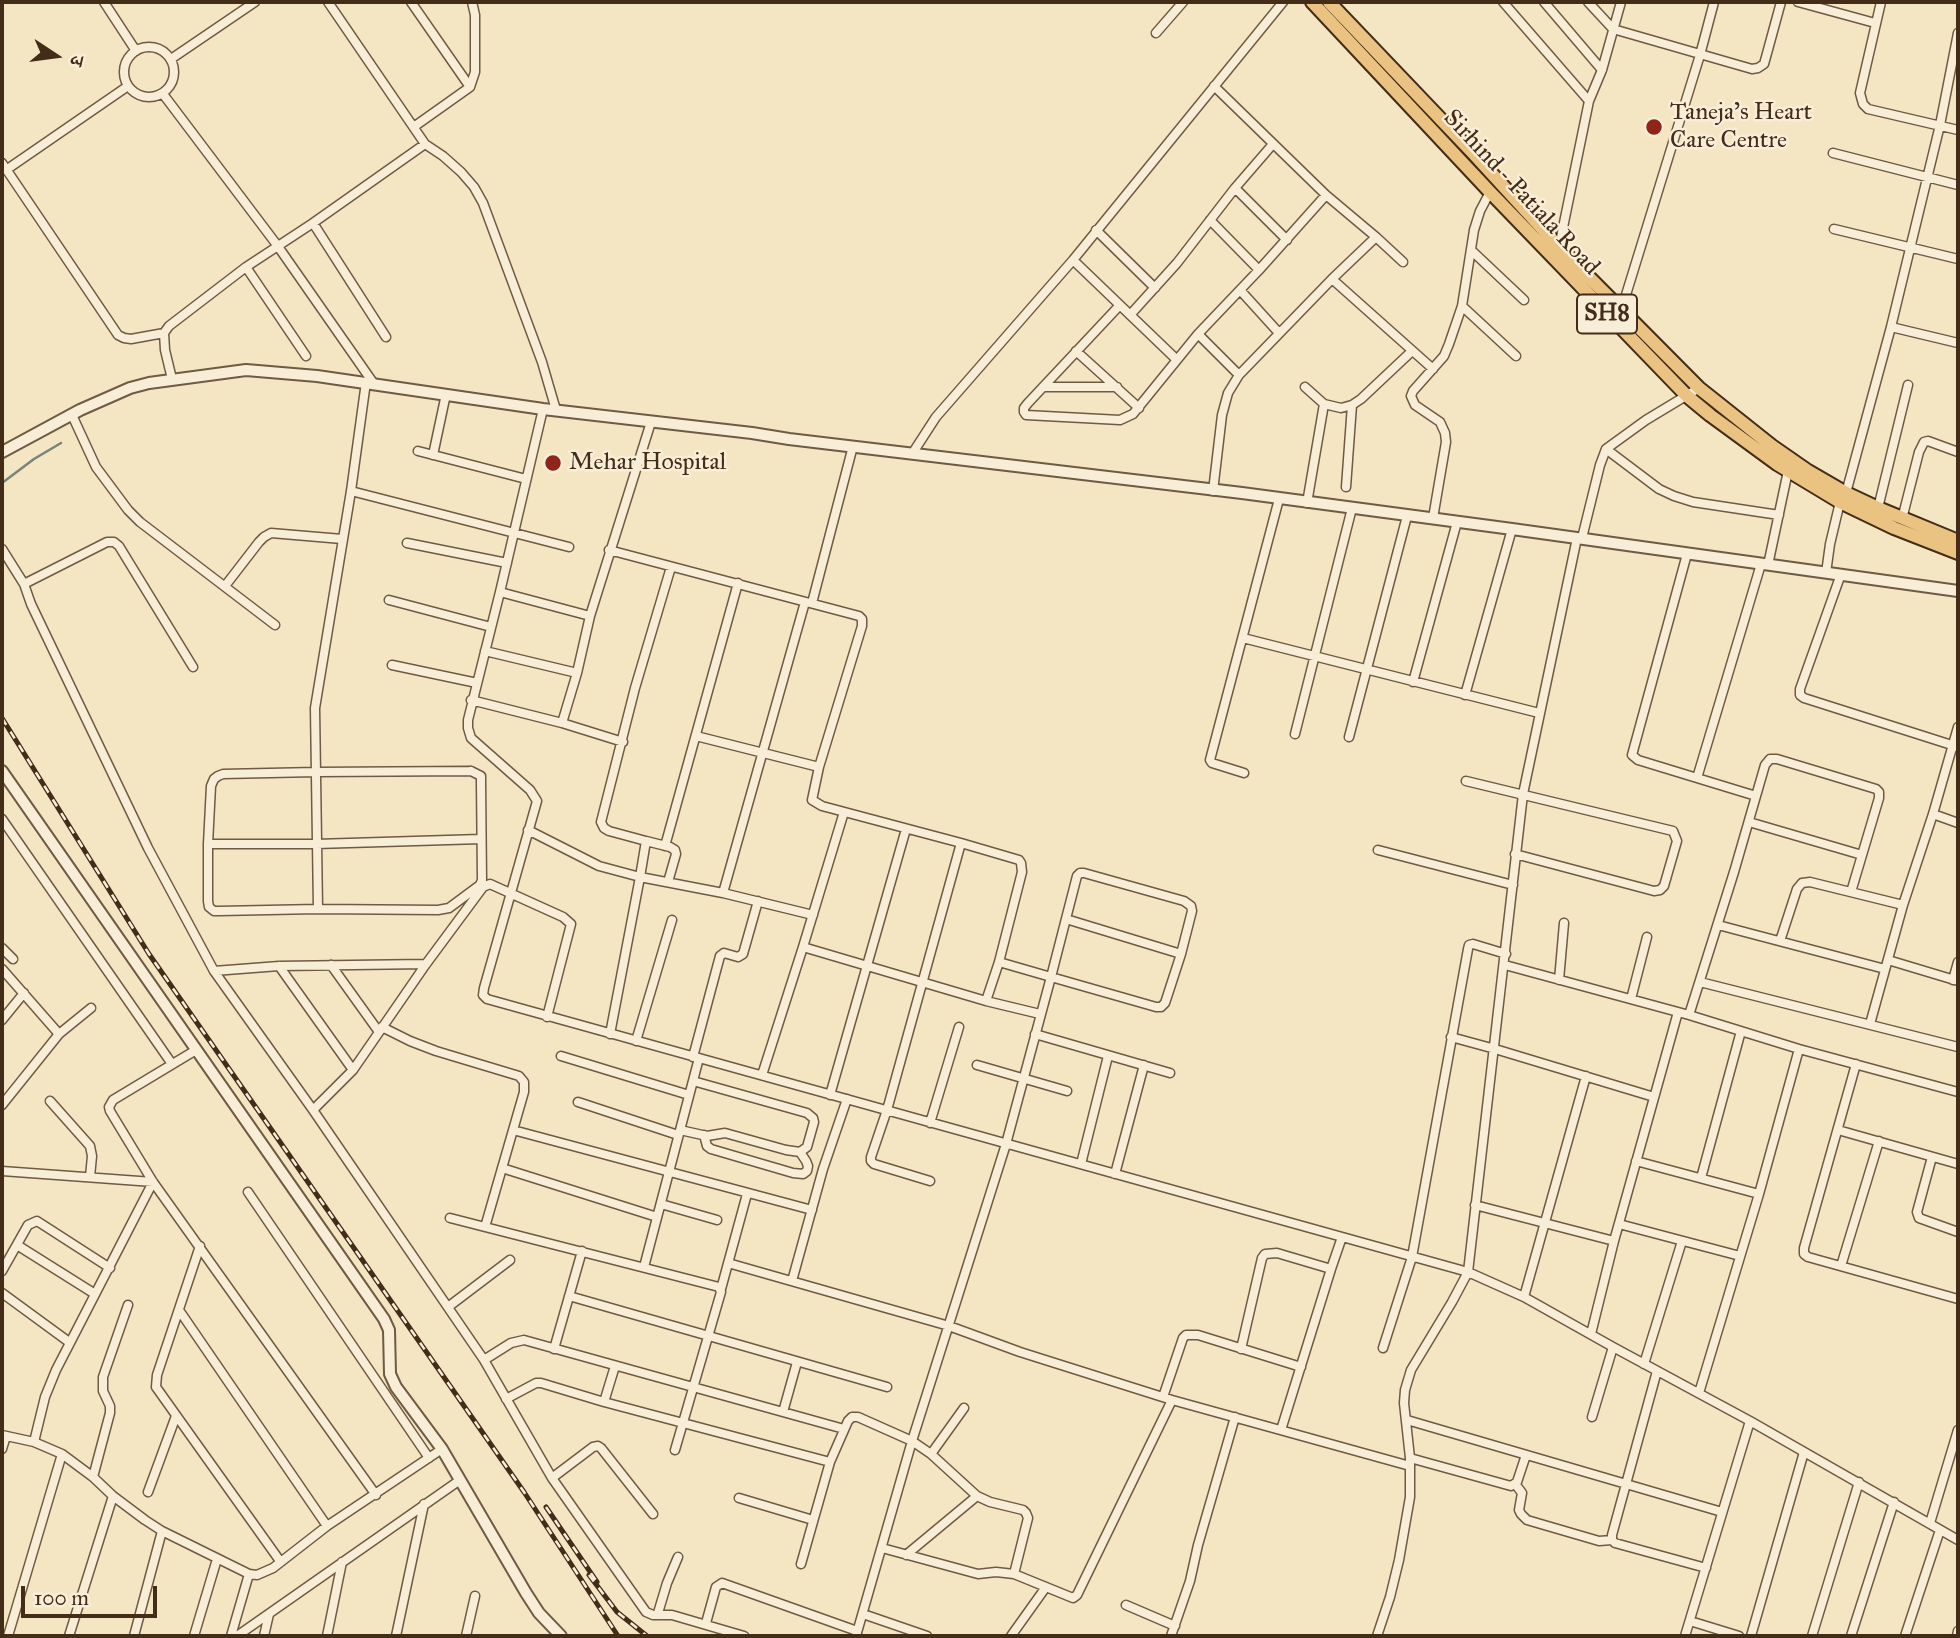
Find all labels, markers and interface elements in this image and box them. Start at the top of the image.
north arrow [21,21,91,91]
text: उ [65,54,89,68]
place label: Taneja's Heart Care Centre [1670,99,1812,155]
street label: Sirhind - Patiala Road [1437,104,1605,282]
marker: Taneja's Heart Care Centre [1644,117,1664,137]
road number: SH8 [1577,294,1637,334]
place label: Mehar Hospital [569,449,726,477]
marker: Mehar Hospital [543,453,563,473]
scale bar [24,1572,161,1616]
text: 100 m [34,1585,89,1611]

